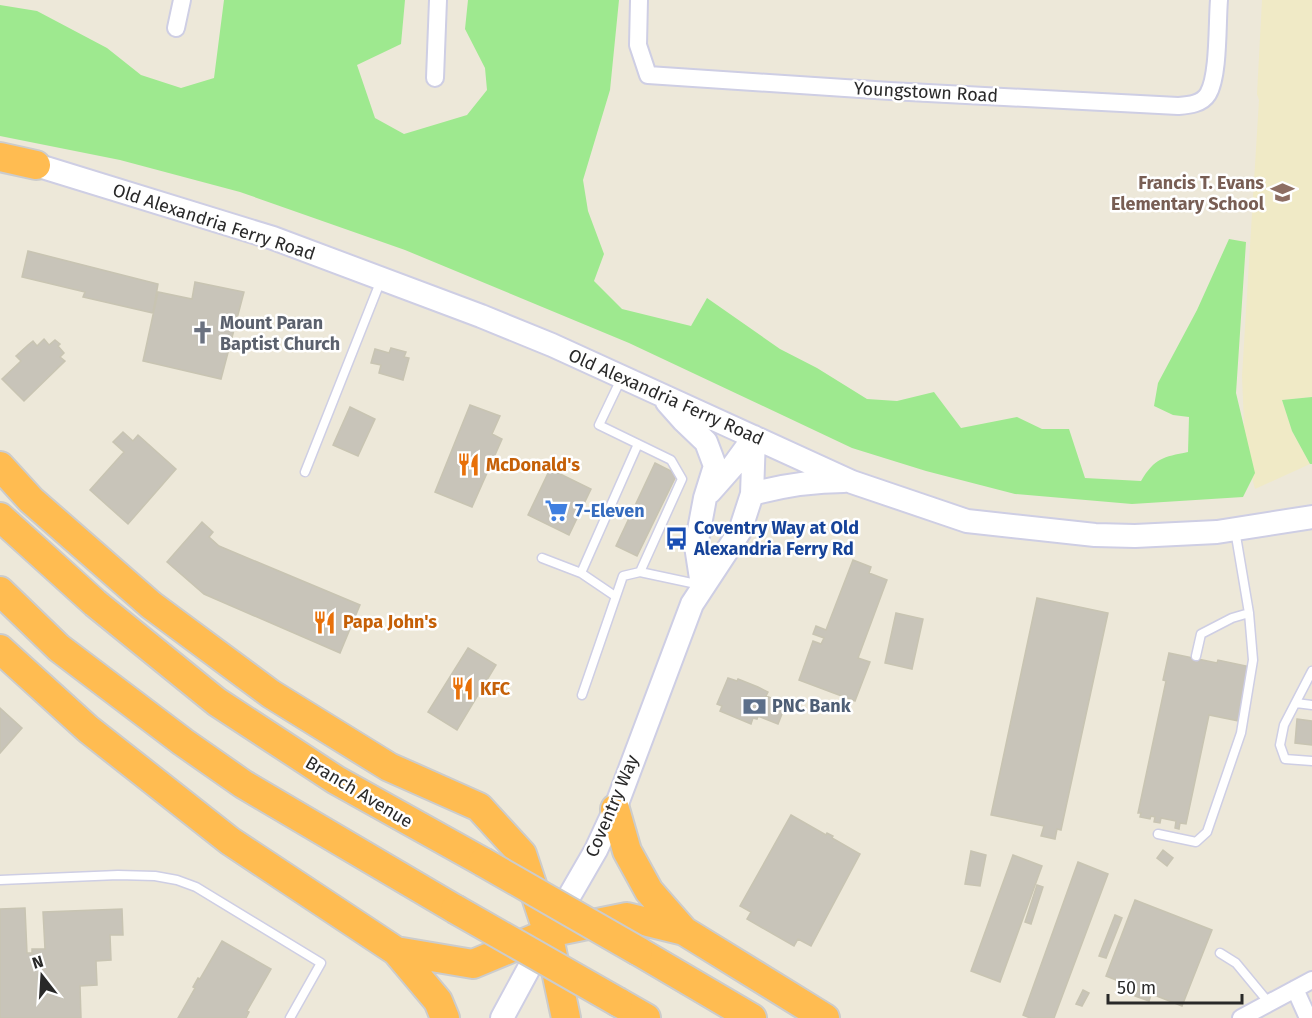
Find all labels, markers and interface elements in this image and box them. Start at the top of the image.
street label: Youngstown Road [853,77,999,107]
place label: Francis T. Evans Elementary School [1111,172,1265,215]
street label: Old Alexandria Ferry Road [110,179,318,265]
school or university icon: Francis T. Evans Elementary School [1269,180,1295,206]
place label: Mount Paran Baptist Church [220,312,340,355]
church icon: Mount Paran Baptist Church [189,320,215,346]
street label: Old Alexandria Ferry Road [565,344,767,450]
restaurant icon: McDonald's [455,452,481,478]
place label: McDonald's [486,454,580,476]
supermarket icon: 7-Eleven [544,498,570,524]
place label: 7-Eleven [575,500,645,522]
place label: Coventry Way at Old Alexandria Ferry Rd [693,517,859,560]
bus stop icon: Coventry Way at Old Alexandria Ferry Rd [663,525,689,551]
restaurant icon: Papa John's [312,609,338,635]
place label: Papa John's [343,611,437,633]
restaurant icon: KFC [449,676,475,702]
place label: KFC [480,678,511,700]
bank icon: PNC Bank [741,693,767,719]
place label: PNC Bank [772,695,852,717]
street label: Branch Avenue [301,751,417,833]
street label: Coventry Way [581,751,643,861]
north arrow [12,946,72,1006]
text: N [30,951,46,973]
scale bar [1108,967,1242,1005]
text: 50 m [1117,977,1156,999]

